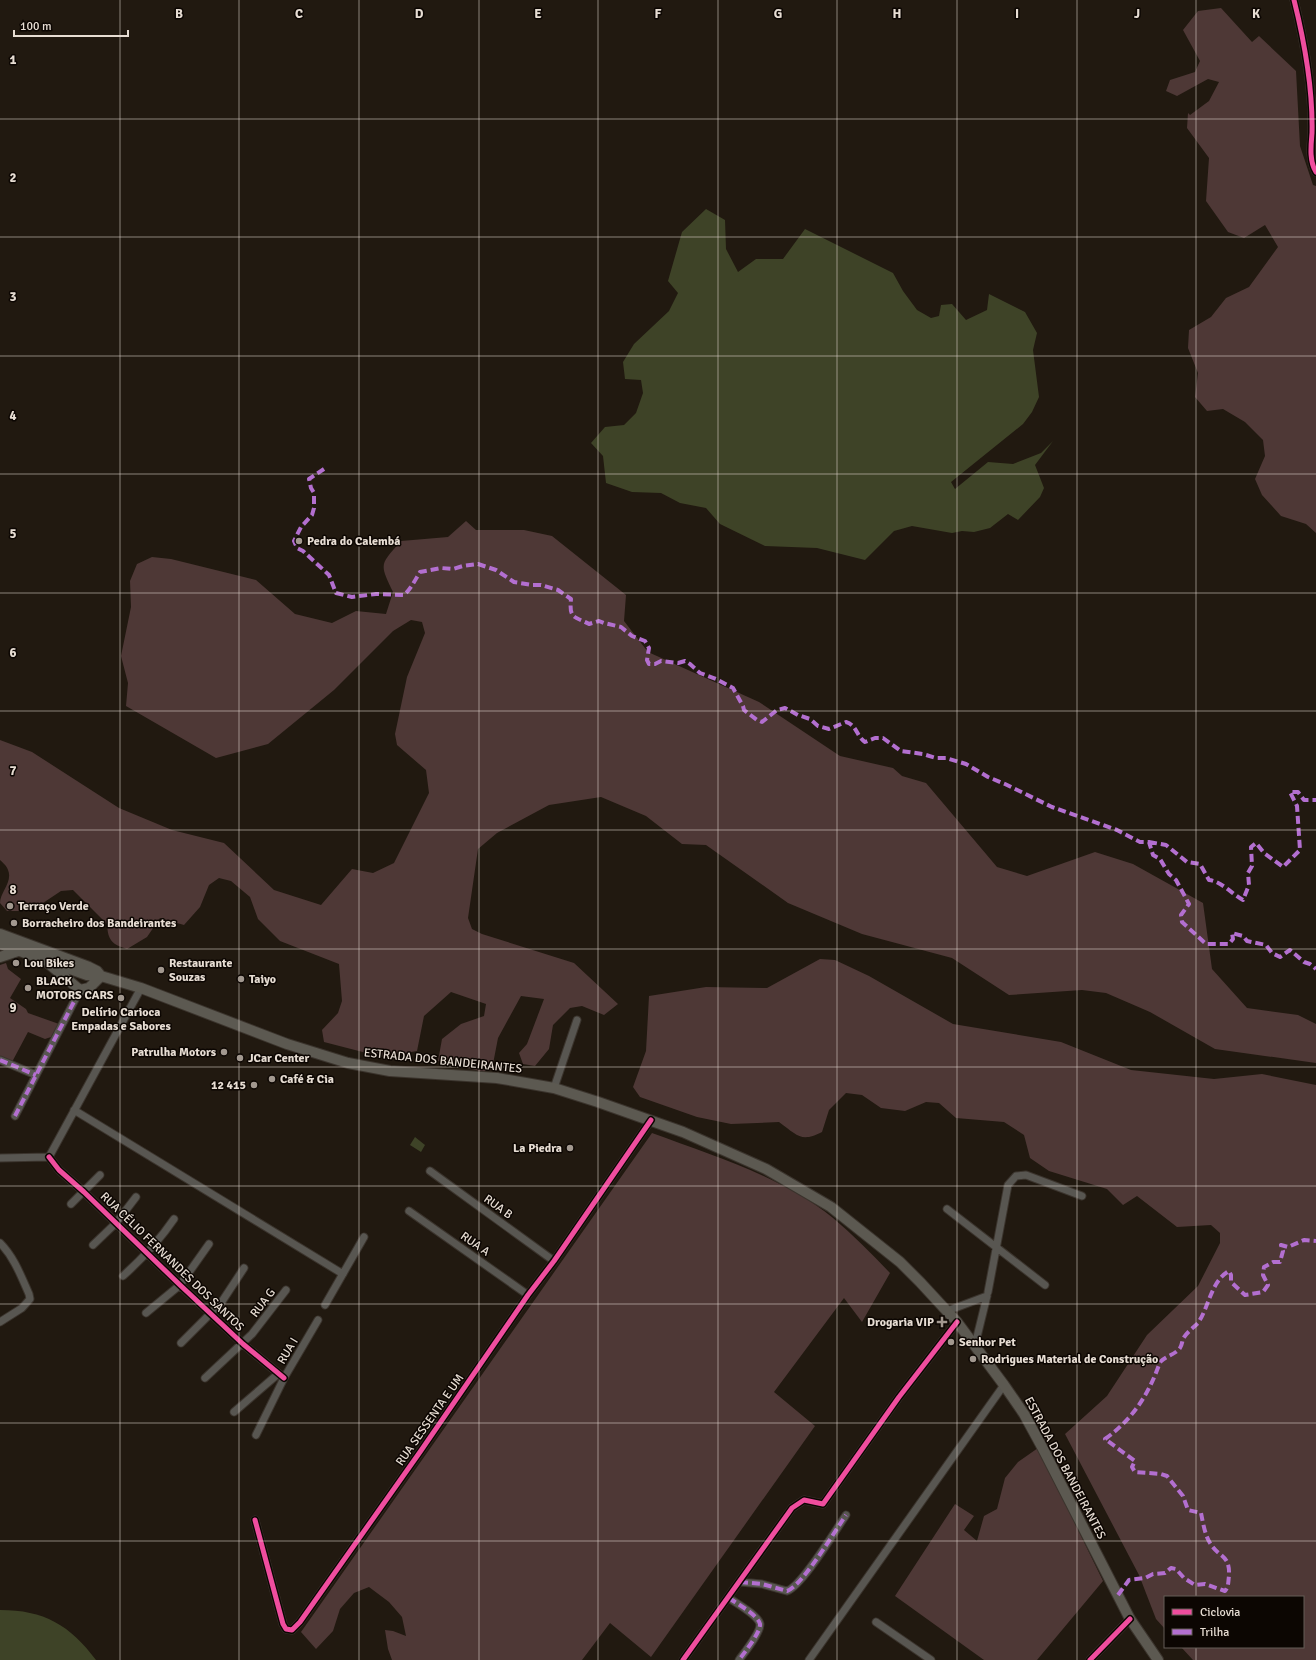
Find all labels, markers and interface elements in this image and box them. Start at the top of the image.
text: B [175,6,183,22]
text: C [295,6,303,22]
text: D [415,6,424,22]
text: E [534,6,542,22]
text: F [655,6,662,22]
text: G [774,6,782,22]
text: H [893,6,901,22]
text: I [1015,6,1019,22]
text: J [1134,6,1140,22]
text: K [1252,6,1260,22]
scale bar [14,12,128,38]
text: 100 m [20,19,52,34]
text: 1 [9,52,17,68]
text: 2 [9,170,17,186]
text: 3 [9,289,17,305]
text: 4 [9,408,17,424]
text: 5 [9,526,17,542]
place label: Pedra do Calembá [307,534,400,549]
marker: Pedra do Calembá [294,536,304,546]
text: 6 [9,645,17,661]
text: 7 [9,763,17,779]
text: 8 [9,882,17,898]
place label: Terraço Verde [18,899,89,914]
marker: Terraço Verde [5,901,15,911]
place label: Borracheiro dos Bandeirantes [22,916,177,931]
marker: Borracheiro dos Bandeirantes [9,918,19,928]
place label: Lou Bikes [24,956,75,971]
place label: Restaurante Souzas [169,956,232,985]
marker: Lou Bikes [11,958,21,968]
marker: Restaurante Souzas [156,965,166,975]
place label: Taiyo [249,972,276,987]
place label: BLACK MOTORS CARS [36,974,114,1003]
marker: Taiyo [236,974,246,984]
marker: BLACK MOTORS CARS [23,983,33,993]
marker: Delírio Carioca Empadas e Sabores [116,993,126,1003]
text: 9 [9,1000,17,1016]
place label: Delírio Carioca Empadas e Sabores [71,1005,172,1034]
place label: Patrulha Motors [131,1045,217,1060]
street label: ESTRADA DOS BANDEIRANTES [363,1045,523,1077]
marker: Patrulha Motors [219,1047,229,1057]
place label: JCar Center [248,1051,310,1066]
marker: JCar Center [235,1053,245,1063]
place label: Café & Cia [280,1072,334,1087]
marker: Café & Cia [267,1074,277,1084]
place label: 12 415 [211,1078,246,1093]
marker: 12 415 [249,1080,259,1090]
place label: La Piedra [513,1141,562,1156]
marker: La Piedra [565,1143,575,1153]
street label: RUA CÉLIO FERNANDES DOS SANTOS [97,1189,247,1335]
street label: RUA B [481,1192,515,1222]
street label: RUA A [458,1229,493,1260]
street label: RUA G [247,1285,279,1321]
place label: Drogaria VIP [867,1315,934,1330]
marker: Drogaria VIP [937,1317,947,1327]
street label: RUA I [274,1335,302,1367]
place label: Senhor Pet [959,1335,1016,1350]
marker: Senhor Pet [946,1337,956,1347]
place label: Rodrigues Material de Construção [981,1352,1158,1367]
marker: Rodrigues Material de Construção [968,1354,978,1364]
street label: RUA SESSENTA E UM [393,1371,467,1469]
street label: ESTRADA DOS BANDEIRANTES [1021,1394,1109,1542]
legend [1164,1596,1304,1648]
text: Ciclovia [1200,1605,1240,1620]
text: Trilha [1200,1625,1229,1640]

